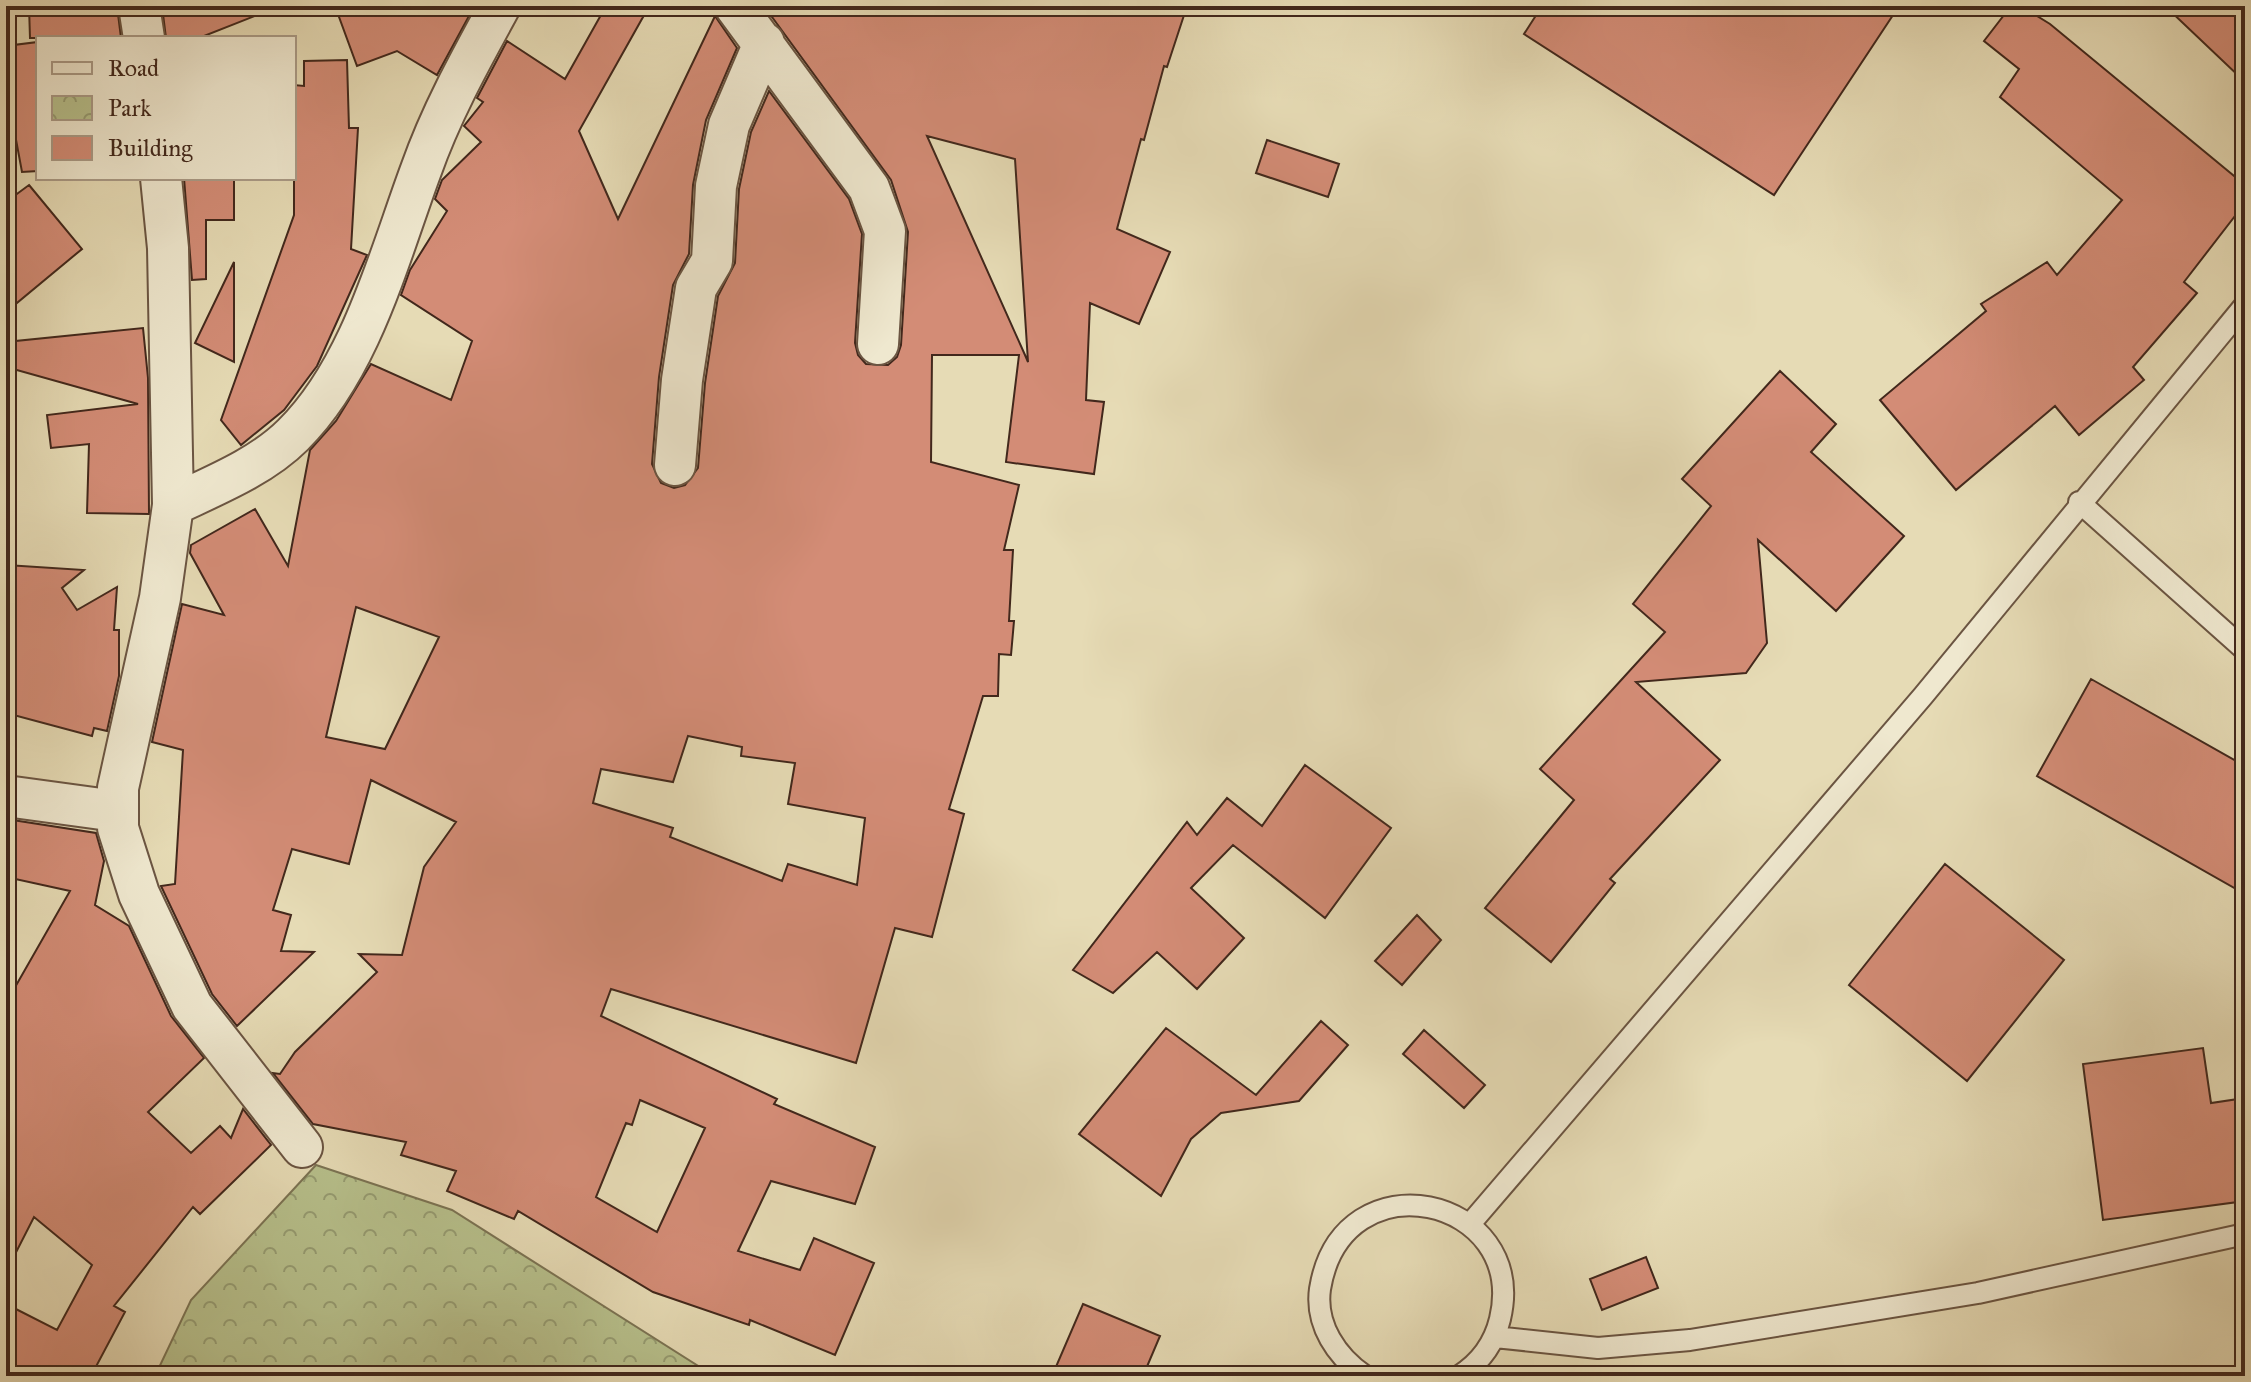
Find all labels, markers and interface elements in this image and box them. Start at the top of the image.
legend [36,36,296,180]
text: Road [108,53,159,83]
text: Park [108,93,152,123]
text: Building [108,133,193,163]

